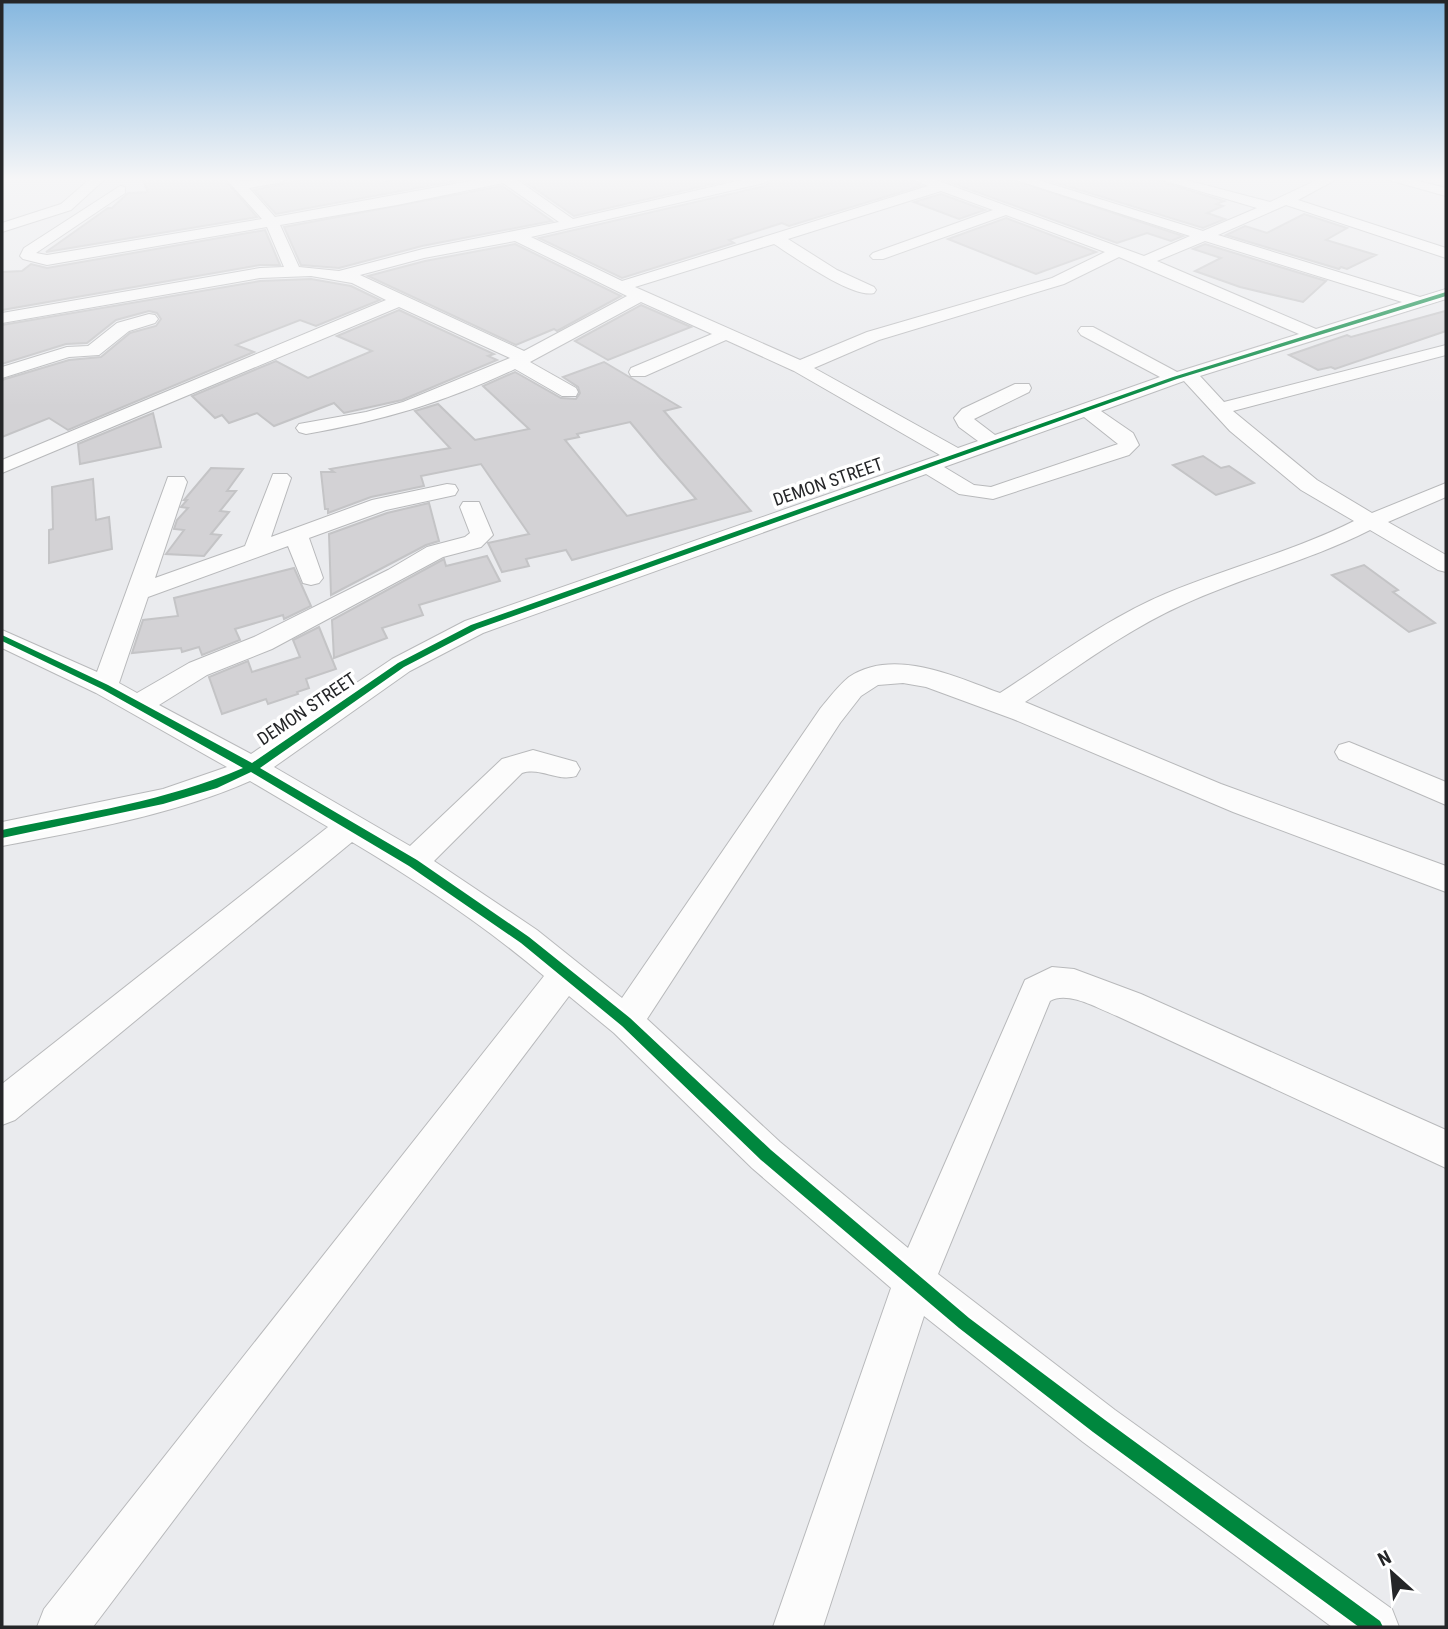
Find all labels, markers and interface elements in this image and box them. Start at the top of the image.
street label: DEMON STREET [770,453,885,510]
street label: DEMON STREET [253,668,360,749]
north arrow [1357,1538,1427,1608]
text: N [1374,1545,1395,1571]

